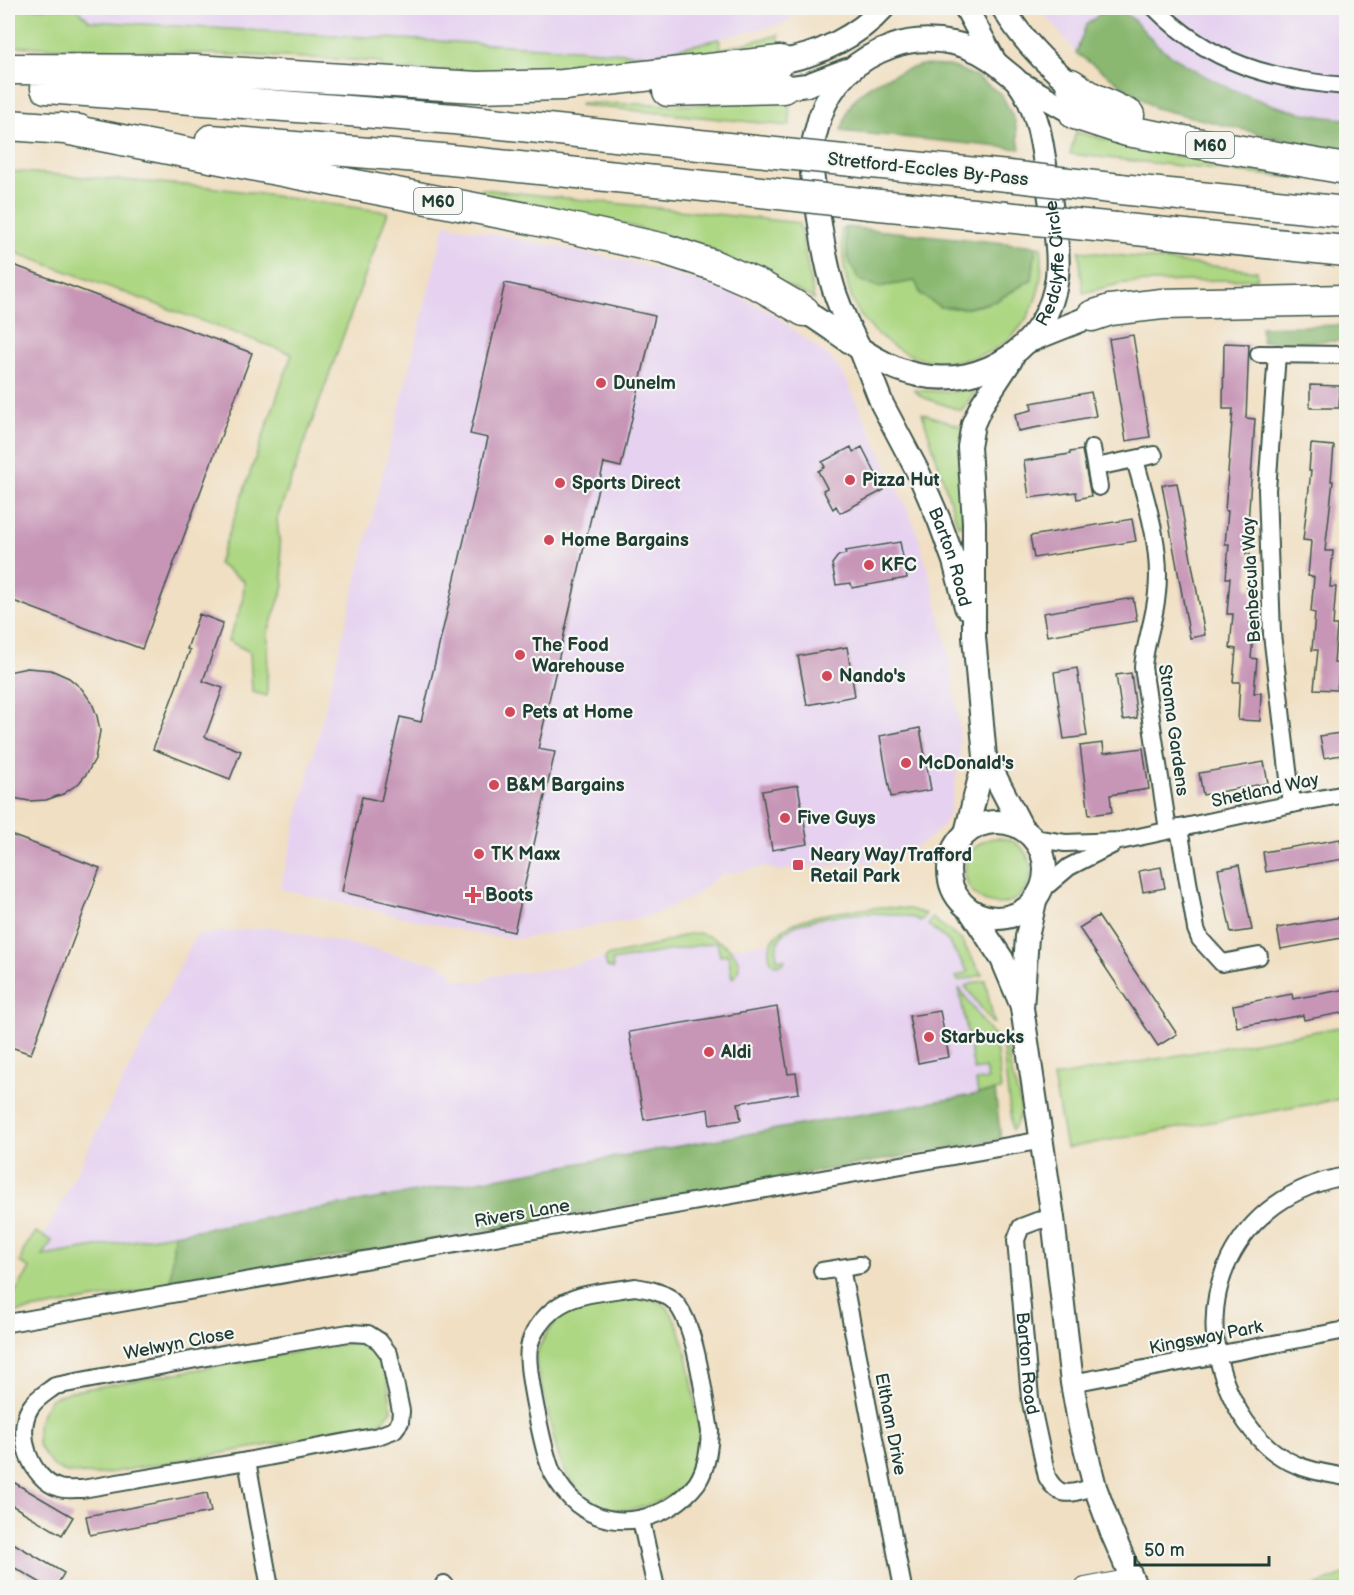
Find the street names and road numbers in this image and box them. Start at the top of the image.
road number: M60 [1186,132,1234,158]
street label: Stretford-Eccles By-Pass [826,149,1030,191]
road number: M60 [414,188,462,214]
street label: Redclyffe Circle [1032,199,1069,330]
street label: Barton Road [924,504,975,609]
street label: Benbecula Way [1238,516,1265,643]
street label: Stroma Gardens [1154,663,1193,797]
street label: Shetland Way [1209,769,1322,812]
street label: Rivers Lane [473,1195,572,1232]
street label: Barton Road [1011,1311,1043,1417]
street label: Kingsway Park [1148,1316,1265,1359]
street label: Welwyn Close [122,1322,237,1365]
street label: Eltham Drive [870,1371,911,1477]

